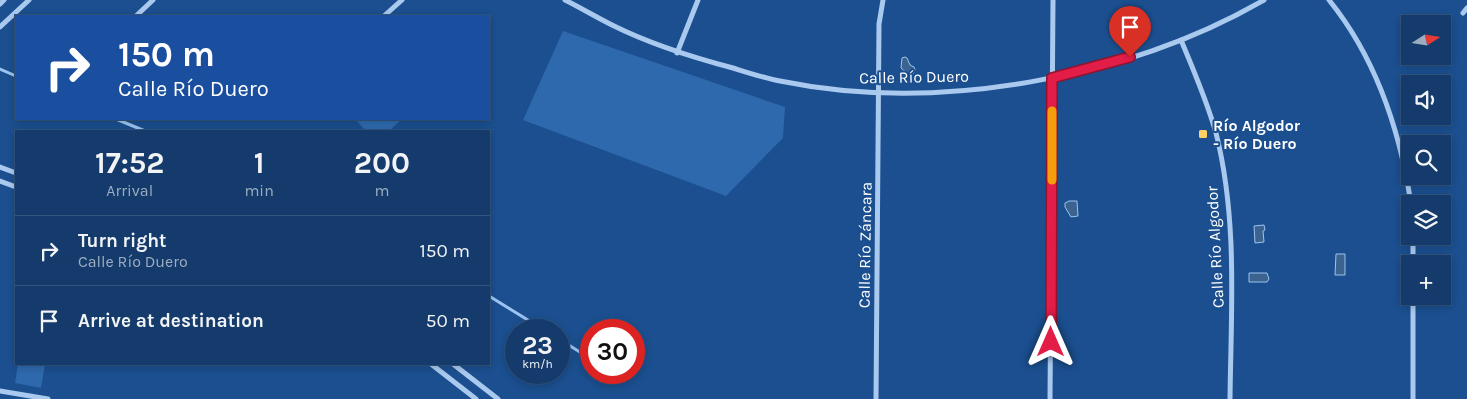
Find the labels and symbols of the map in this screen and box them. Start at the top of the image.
pin [1109,6,1151,57]
north arrow [1401,15,1451,65]
street label: Calle Río Duero [859,67,969,87]
place label: Río Algodor - Río Duero [1213,116,1301,153]
marker: Río Algodor - Río Duero [1197,128,1209,140]
street label: Calle Río Záncara [854,182,876,308]
street label: Calle Río Algodor [1202,185,1228,308]
position arrow [1024,315,1076,367]
speed limit sign: 30 [580,319,645,384]

